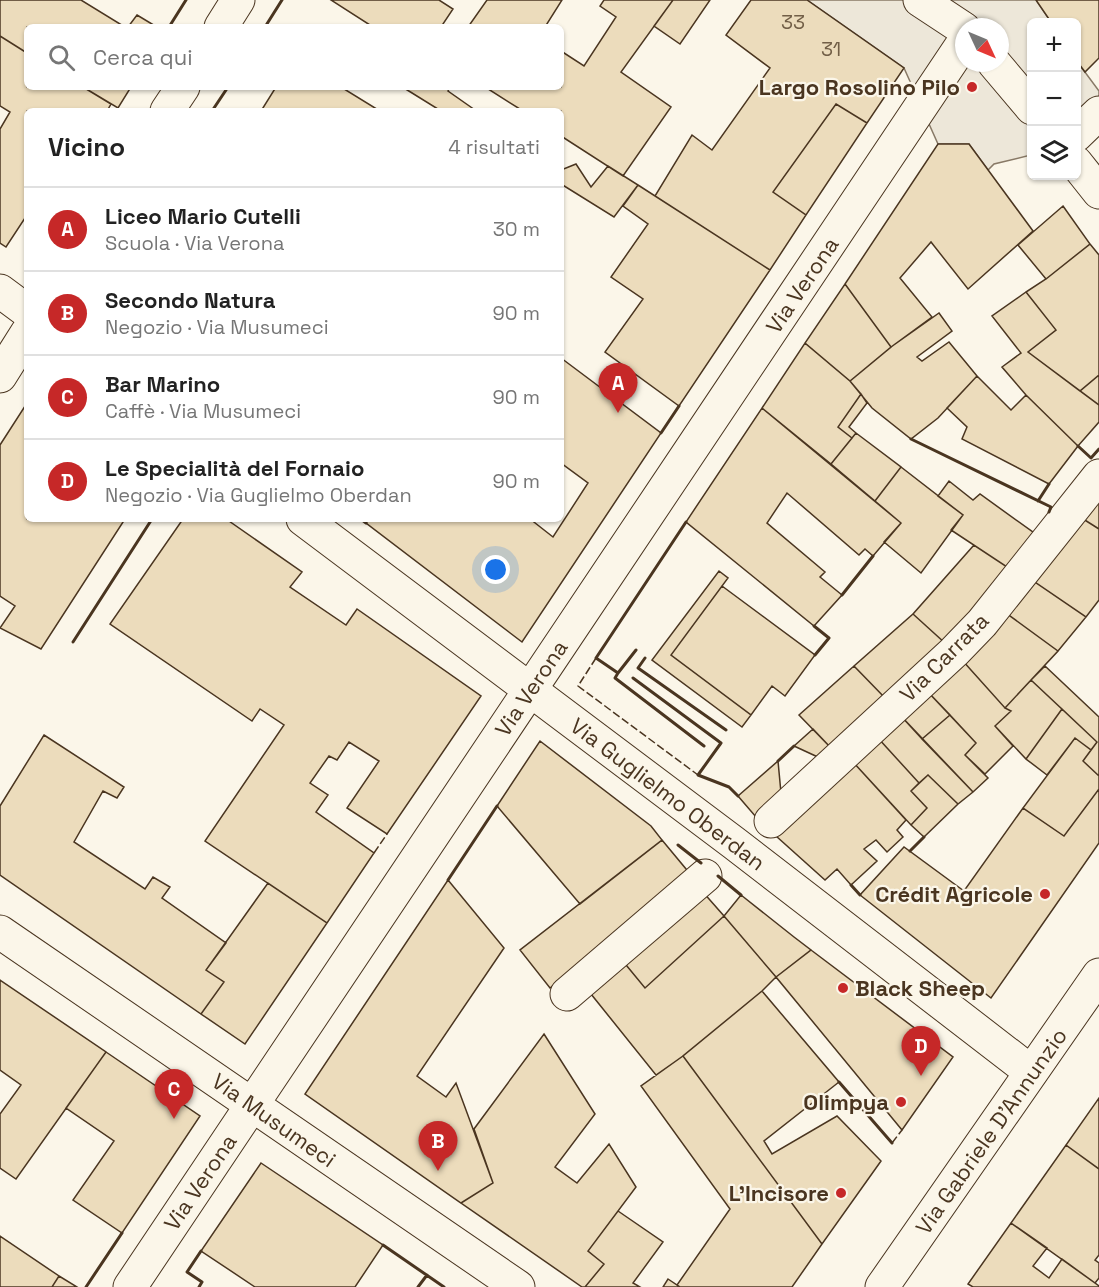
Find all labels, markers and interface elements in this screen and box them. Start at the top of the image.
house number: 33 [781,9,805,35]
north arrow [955,18,1009,72]
map controls [1027,18,1081,180]
button: + [1027,18,1081,72]
search box [24,24,564,90]
house number: 31 [821,36,841,62]
icon: search [45,41,78,74]
text: Cerca qui [93,43,193,71]
button: − [1027,72,1081,126]
place label: Largo Rosolino Pilo [759,73,960,101]
marker: Largo Rosolino Pilo [965,80,979,94]
button: layers [1027,126,1081,180]
text: Vicino [48,130,125,164]
text: 4 risultati [448,134,540,160]
text: Liceo Mario Cutelli [105,202,301,230]
text: A [61,216,74,242]
text: 30 m [493,216,540,242]
text: Scuola · Via Verona [105,230,284,256]
street label: Via Verona [760,231,845,339]
text: Secondo Natura [105,286,275,314]
text: B [61,300,74,326]
text: 90 m [493,300,540,326]
text: Negozio · Via Musumeci [105,314,329,340]
pin: A [598,364,638,413]
text: Bar Marino [105,370,220,398]
text: C [61,384,74,410]
text: 90 m [493,384,540,410]
text: Caffè · Via Musumeci [105,398,301,424]
text: Le Specialità del Fornaio [105,454,364,482]
text: D [61,468,74,494]
text: 90 m [493,468,540,494]
text: Negozio · Via Guglielmo Oberdan [105,482,412,508]
your location [481,555,510,584]
street label: Via Carrata [893,606,995,708]
street label: Via Verona [489,634,574,742]
street label: Via Guglielmo Oberdan [565,712,771,876]
place label: Crédit Agricole [875,880,1033,908]
marker: Crédit Agricole [1038,887,1052,901]
place label: Black Sheep [855,974,985,1002]
marker: Black Sheep [836,981,850,995]
street label: Via Gabriele D'Annunzio [910,1023,1072,1239]
pin: D [902,1026,940,1076]
street label: Via Musumeci [206,1067,342,1173]
pin: C [154,1070,194,1119]
place label: Olimpya [803,1088,889,1116]
marker: Olimpya [894,1095,908,1109]
pin: B [418,1122,458,1171]
street label: Via Verona [158,1128,243,1236]
place label: L'Incisore [729,1179,829,1207]
marker: L'Incisore [834,1186,848,1200]

